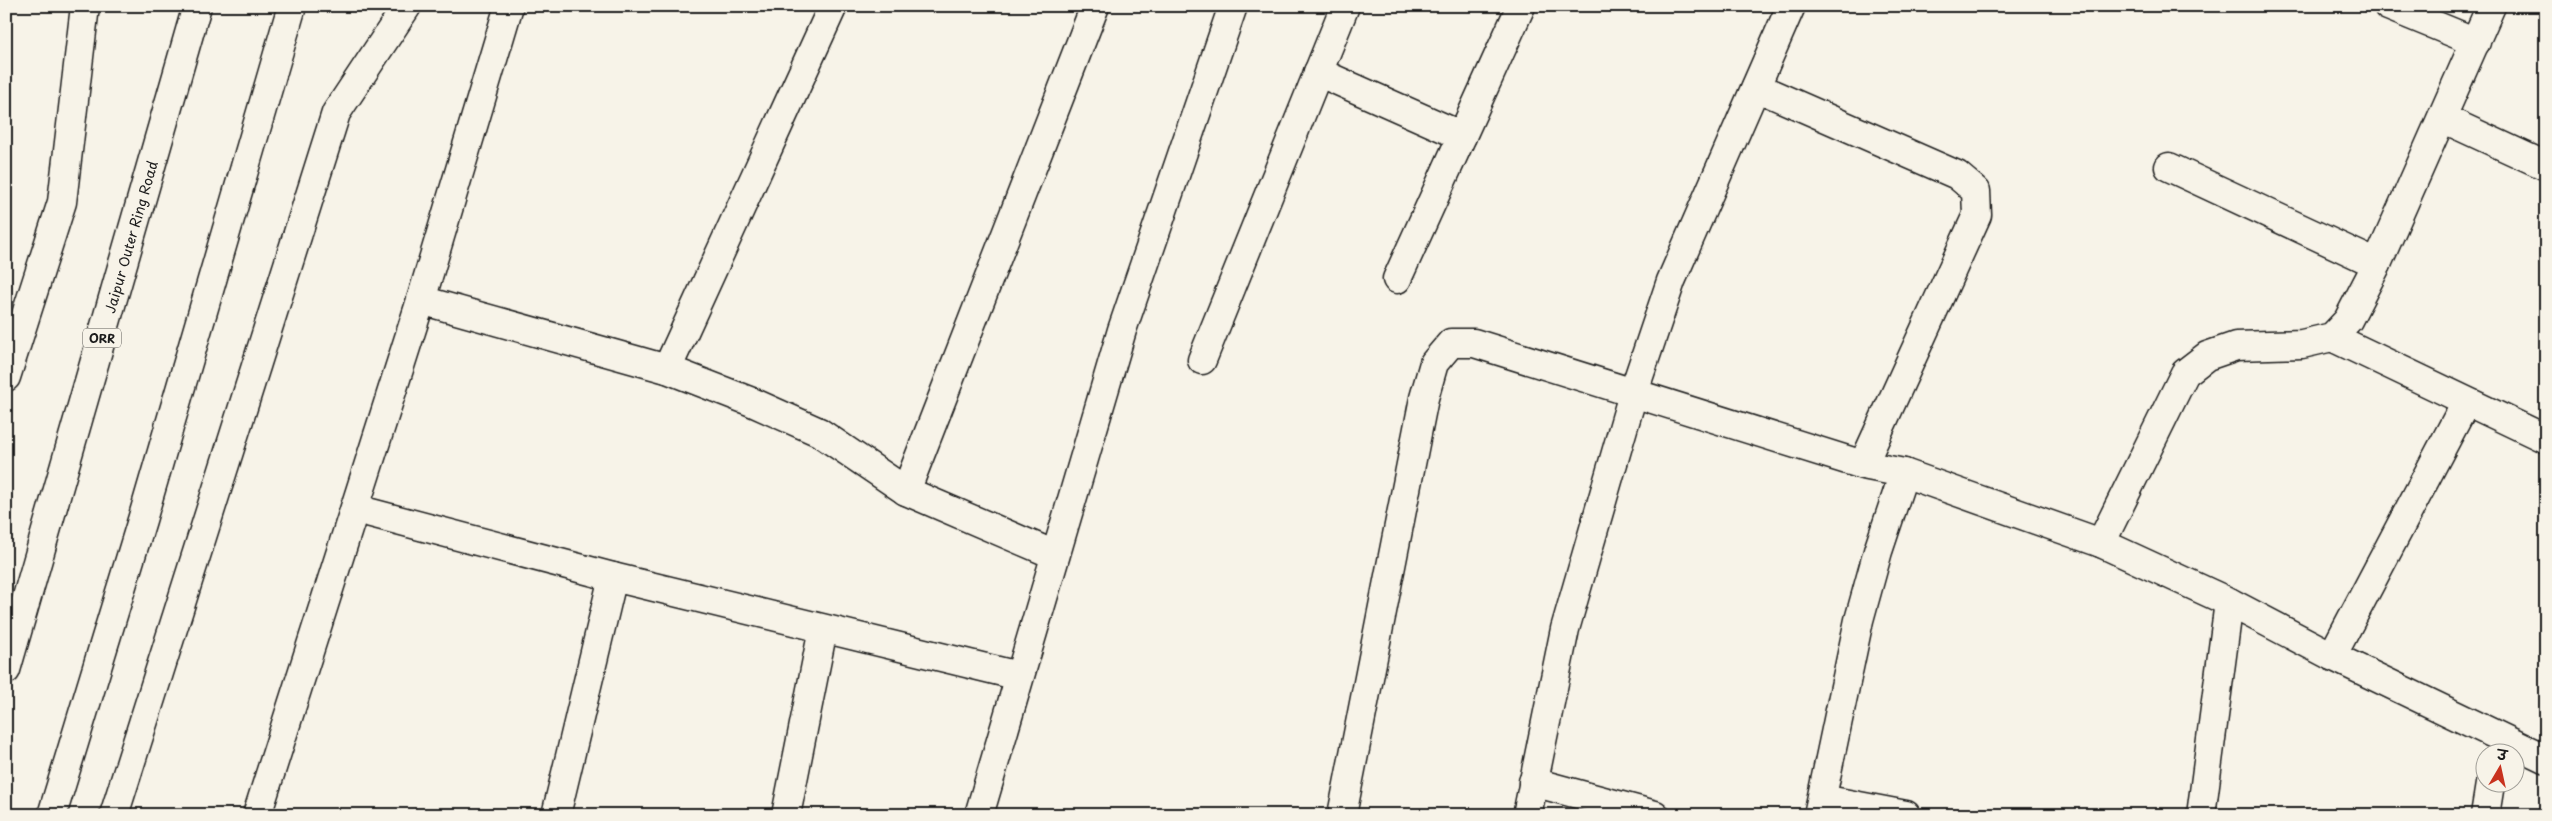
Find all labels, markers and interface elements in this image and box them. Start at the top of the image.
street label: Jaipur Outer Ring Road [99,158,163,316]
road number: ORR [83,328,121,348]
text: उ [2494,743,2510,766]
north arrow [2474,744,2524,794]

